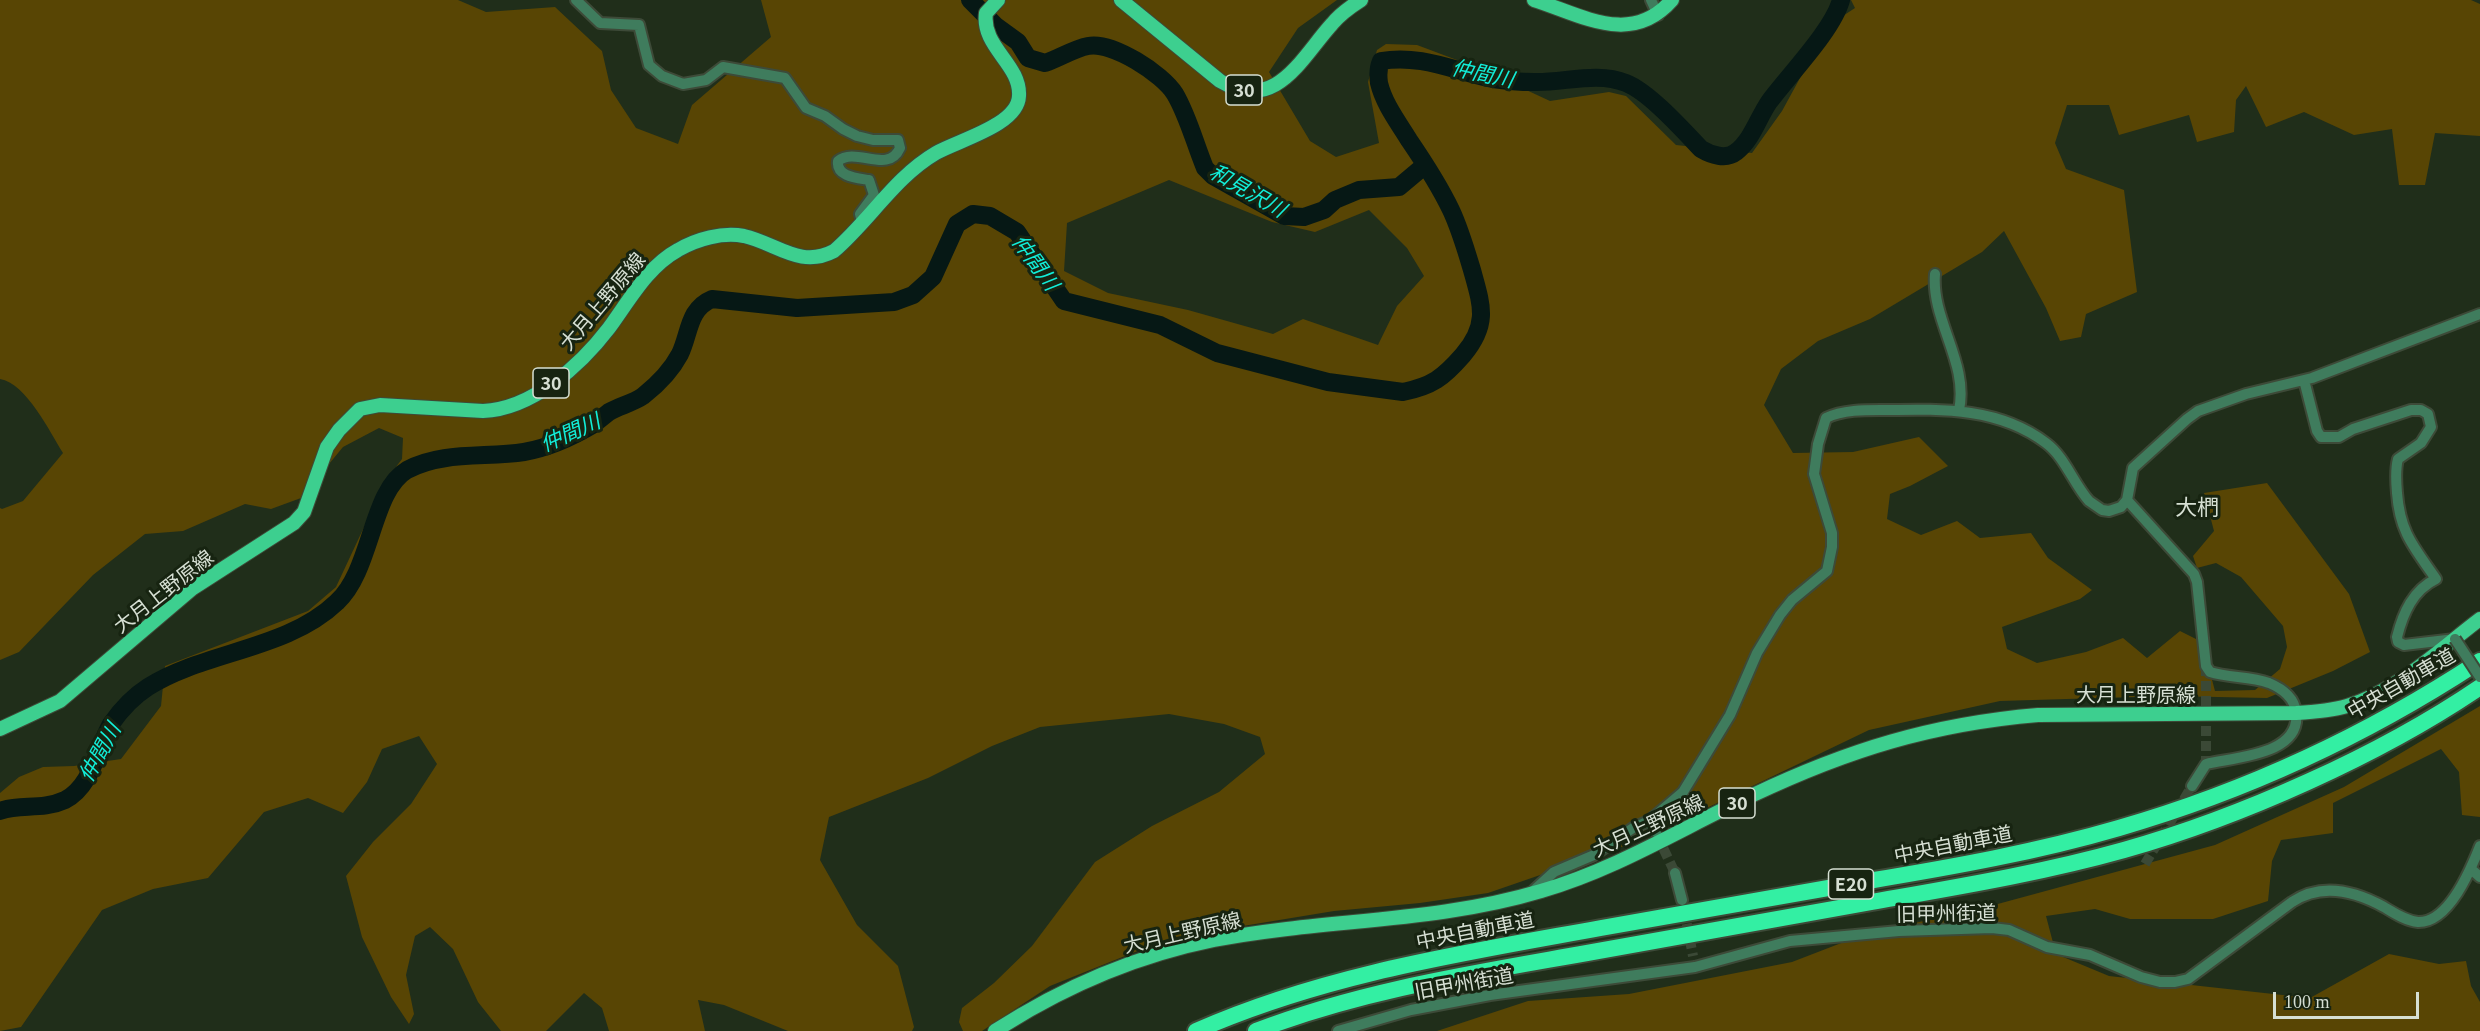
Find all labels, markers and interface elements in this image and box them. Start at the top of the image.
water label: 仲間川 [1450,54,1516,92]
road number: 30 [1226,75,1262,105]
water label: 和見沢川 [1205,158,1291,222]
water label: 仲間川 [1007,229,1065,295]
street label: 大月上野原線 [554,247,650,355]
road number: 30 [533,368,569,398]
water label: 仲間川 [536,408,604,456]
district label: 大椚 [2175,494,2219,520]
street label: 大月上野原線 [108,545,218,637]
street label: 中央自動車道 [2343,643,2459,723]
street label: 大月上野原線 [2076,682,2196,706]
water label: 仲間川 [73,718,125,786]
road number: 30 [1719,788,1755,818]
street label: 大月上野原線 [1589,789,1707,861]
street label: 中央自動車道 [1892,821,2014,867]
road number: E20 [1828,869,1874,899]
street label: 旧甲州街道 [1896,900,1996,926]
street label: 大月上野原線 [1121,907,1243,957]
street label: 中央自動車道 [1414,907,1536,953]
street label: 旧甲州街道 [1413,962,1515,1004]
scale bar [2276,980,2422,1018]
text: 100 m [2284,992,2330,1012]

